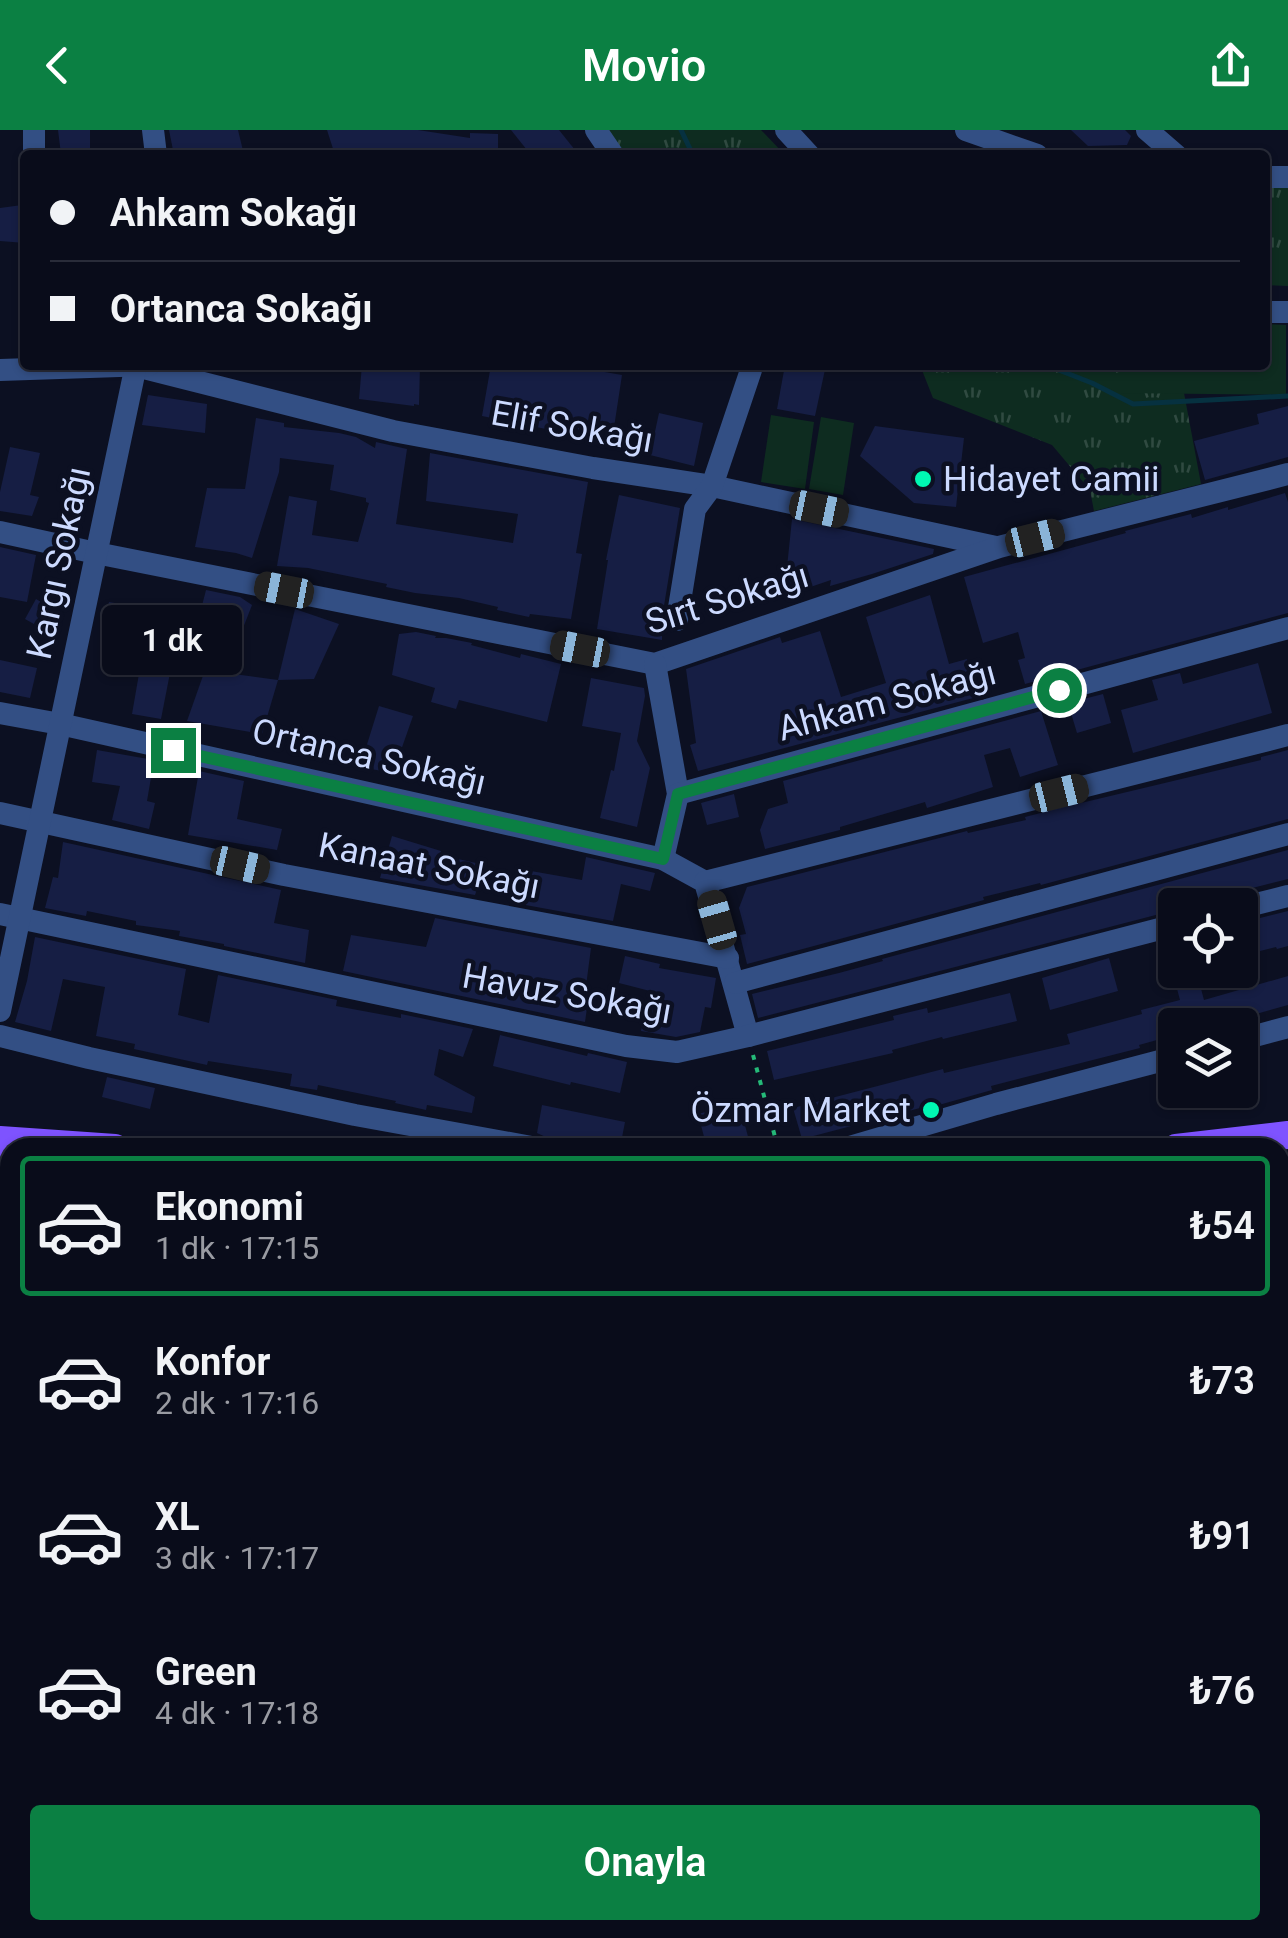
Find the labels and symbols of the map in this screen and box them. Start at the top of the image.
street label: Elif Sokağı [488,393,656,461]
place label: Hidayet Camii [943,459,1160,500]
street label: Kargı Sokağı [19,463,99,663]
marker: Hidayet Camii [912,468,934,490]
car [787,488,851,530]
car [1002,516,1068,560]
street label: Sırt Sokağı [641,555,813,643]
car [252,570,316,610]
callout: 1 dk [103,605,243,675]
car [548,629,612,669]
street label: Ahkam Sokağı [773,652,1001,750]
route start [1037,668,1082,713]
street label: Ortanca Sokağı [248,710,490,804]
route end [151,728,196,773]
car [1026,771,1092,815]
street label: Kanaat Sokağı [315,824,543,908]
car [207,844,273,886]
car [694,887,740,953]
street label: Havuz Sokağı [459,955,675,1033]
place label: Özmar Market [690,1090,911,1131]
marker: Özmar Market [920,1099,942,1121]

